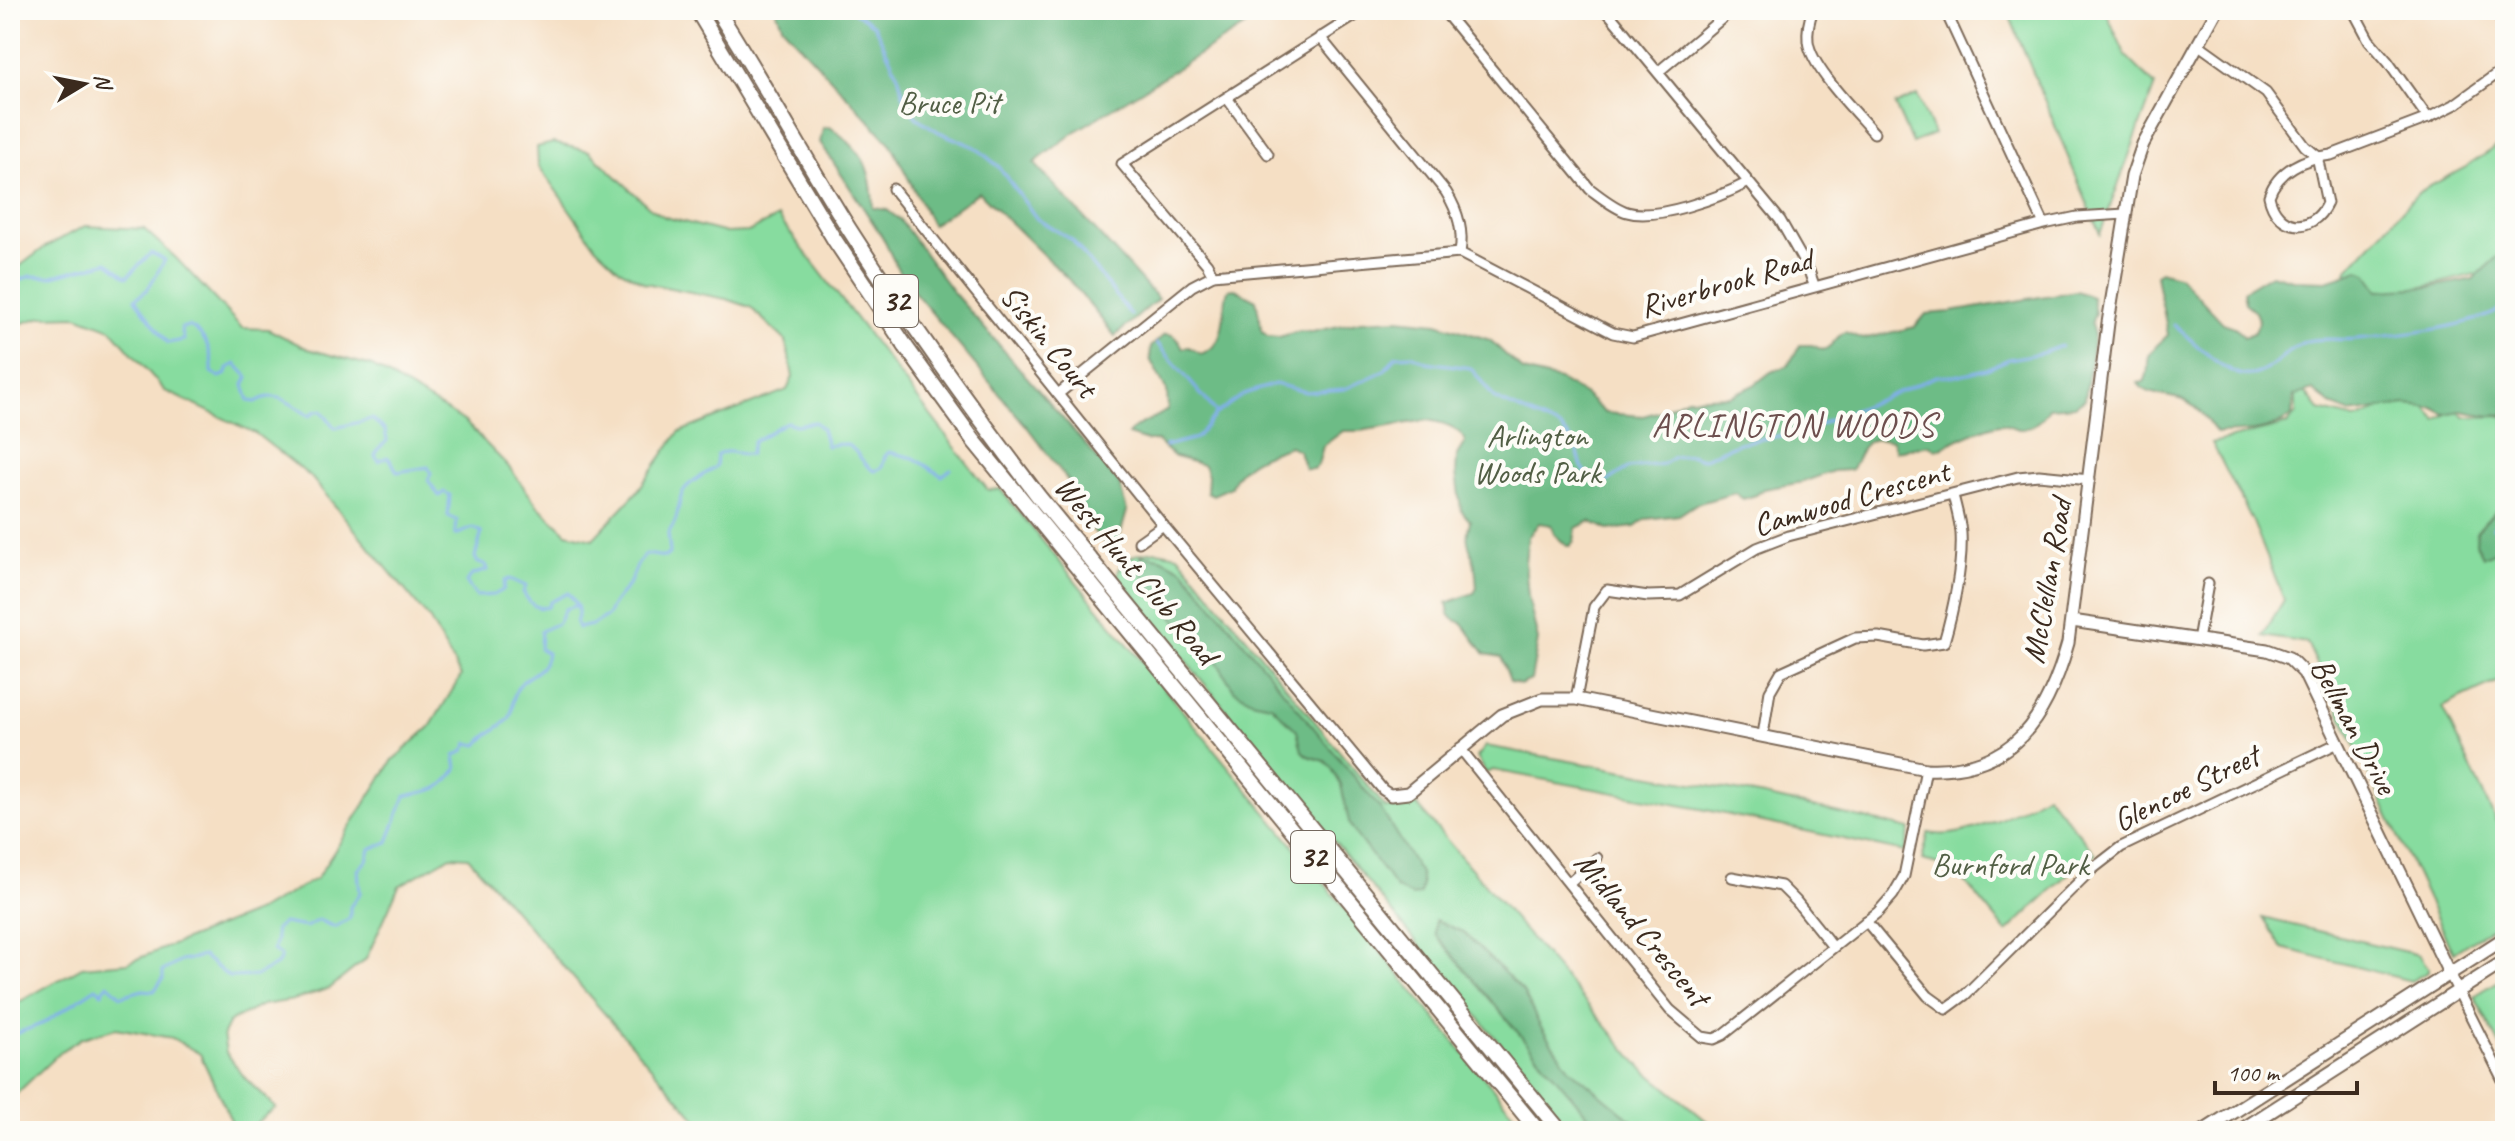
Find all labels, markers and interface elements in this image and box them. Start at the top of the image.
north arrow [44,44,124,124]
text: N [88,72,118,93]
park label: Bruce Pit [898,82,1004,123]
street label: Riverbrook Road [1635,238,1821,327]
road number: 32 [874,275,918,327]
street label: Siskin Court [991,276,1109,408]
district label: ARLINGTON WOODS [1652,403,1941,446]
park label: Arlington Woods Park [1474,415,1603,493]
street label: Camwood Crescent [1748,450,1957,546]
street label: West Hunt Club Road [1045,467,1230,676]
street label: McClellan Road [2012,491,2082,666]
street label: Bellman Drive [2301,651,2408,803]
street label: Glencoe Street [2106,733,2270,841]
road number: 32 [1291,831,1335,883]
street label: Midland Crescent [1565,843,1721,1018]
park label: Burnford Park [1932,844,2091,885]
scale bar [2215,1045,2357,1095]
text: 100 m [2227,1058,2281,1088]

